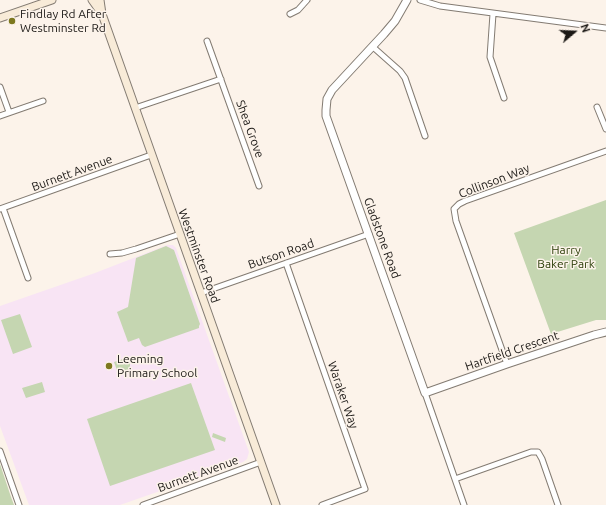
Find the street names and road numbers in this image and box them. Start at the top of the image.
street label: Shea Grove [233,98,267,160]
street label: Burnett Avenue [30,152,114,194]
street label: Collinson Way [456,161,532,201]
street label: Gladstone Road [361,196,403,280]
street label: Westminster Road [175,207,223,305]
street label: Butson Road [246,236,316,272]
street label: Hartfield Crescent [463,328,561,374]
street label: Waraker Way [325,359,361,431]
street label: Burnett Avenue [156,453,240,495]

